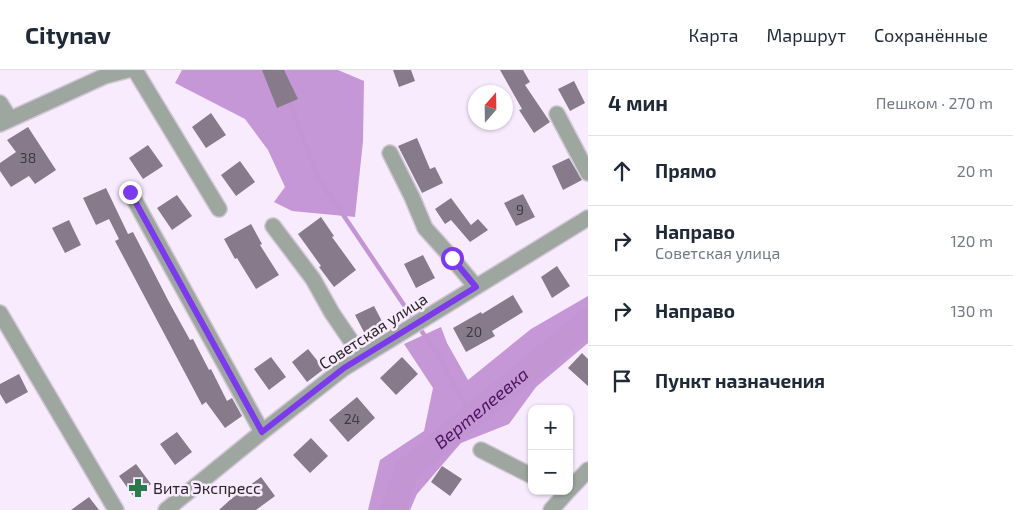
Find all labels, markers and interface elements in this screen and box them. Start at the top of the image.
text: Citynav [25,20,111,49]
text: Карта [688,24,738,46]
text: Маршрут [766,24,846,46]
text: Сохранённые [874,24,988,46]
north arrow [468,85,513,130]
text: 4 мин [608,90,668,115]
text: Пешком · 270 m [876,93,993,112]
house number: 38 [20,149,36,166]
icon: ahead [608,157,636,185]
text: Прямо [655,159,717,182]
text: 20 m [957,161,993,180]
route end [119,181,142,204]
house number: 9 [516,201,524,218]
text: Направо [655,220,735,243]
icon: right [608,227,636,255]
text: 120 m [950,231,993,250]
text: Советская улица [655,243,780,262]
route start [441,247,464,270]
street label: Советская улица [315,289,431,373]
icon: right [608,297,636,325]
text: Направо [655,299,735,322]
text: 130 m [951,301,993,320]
house number: 20 [466,323,482,340]
water label: Вертелеевка [429,363,533,453]
icon: arrive [608,367,636,395]
text: Пункт назначения [655,369,825,392]
map controls [528,405,573,495]
button: + [528,405,573,450]
house number: 24 [344,410,360,427]
button: − [528,450,573,495]
pharmacy icon: Вита Экспресс [127,477,149,499]
place label: Вита Экспресс [153,478,261,497]

